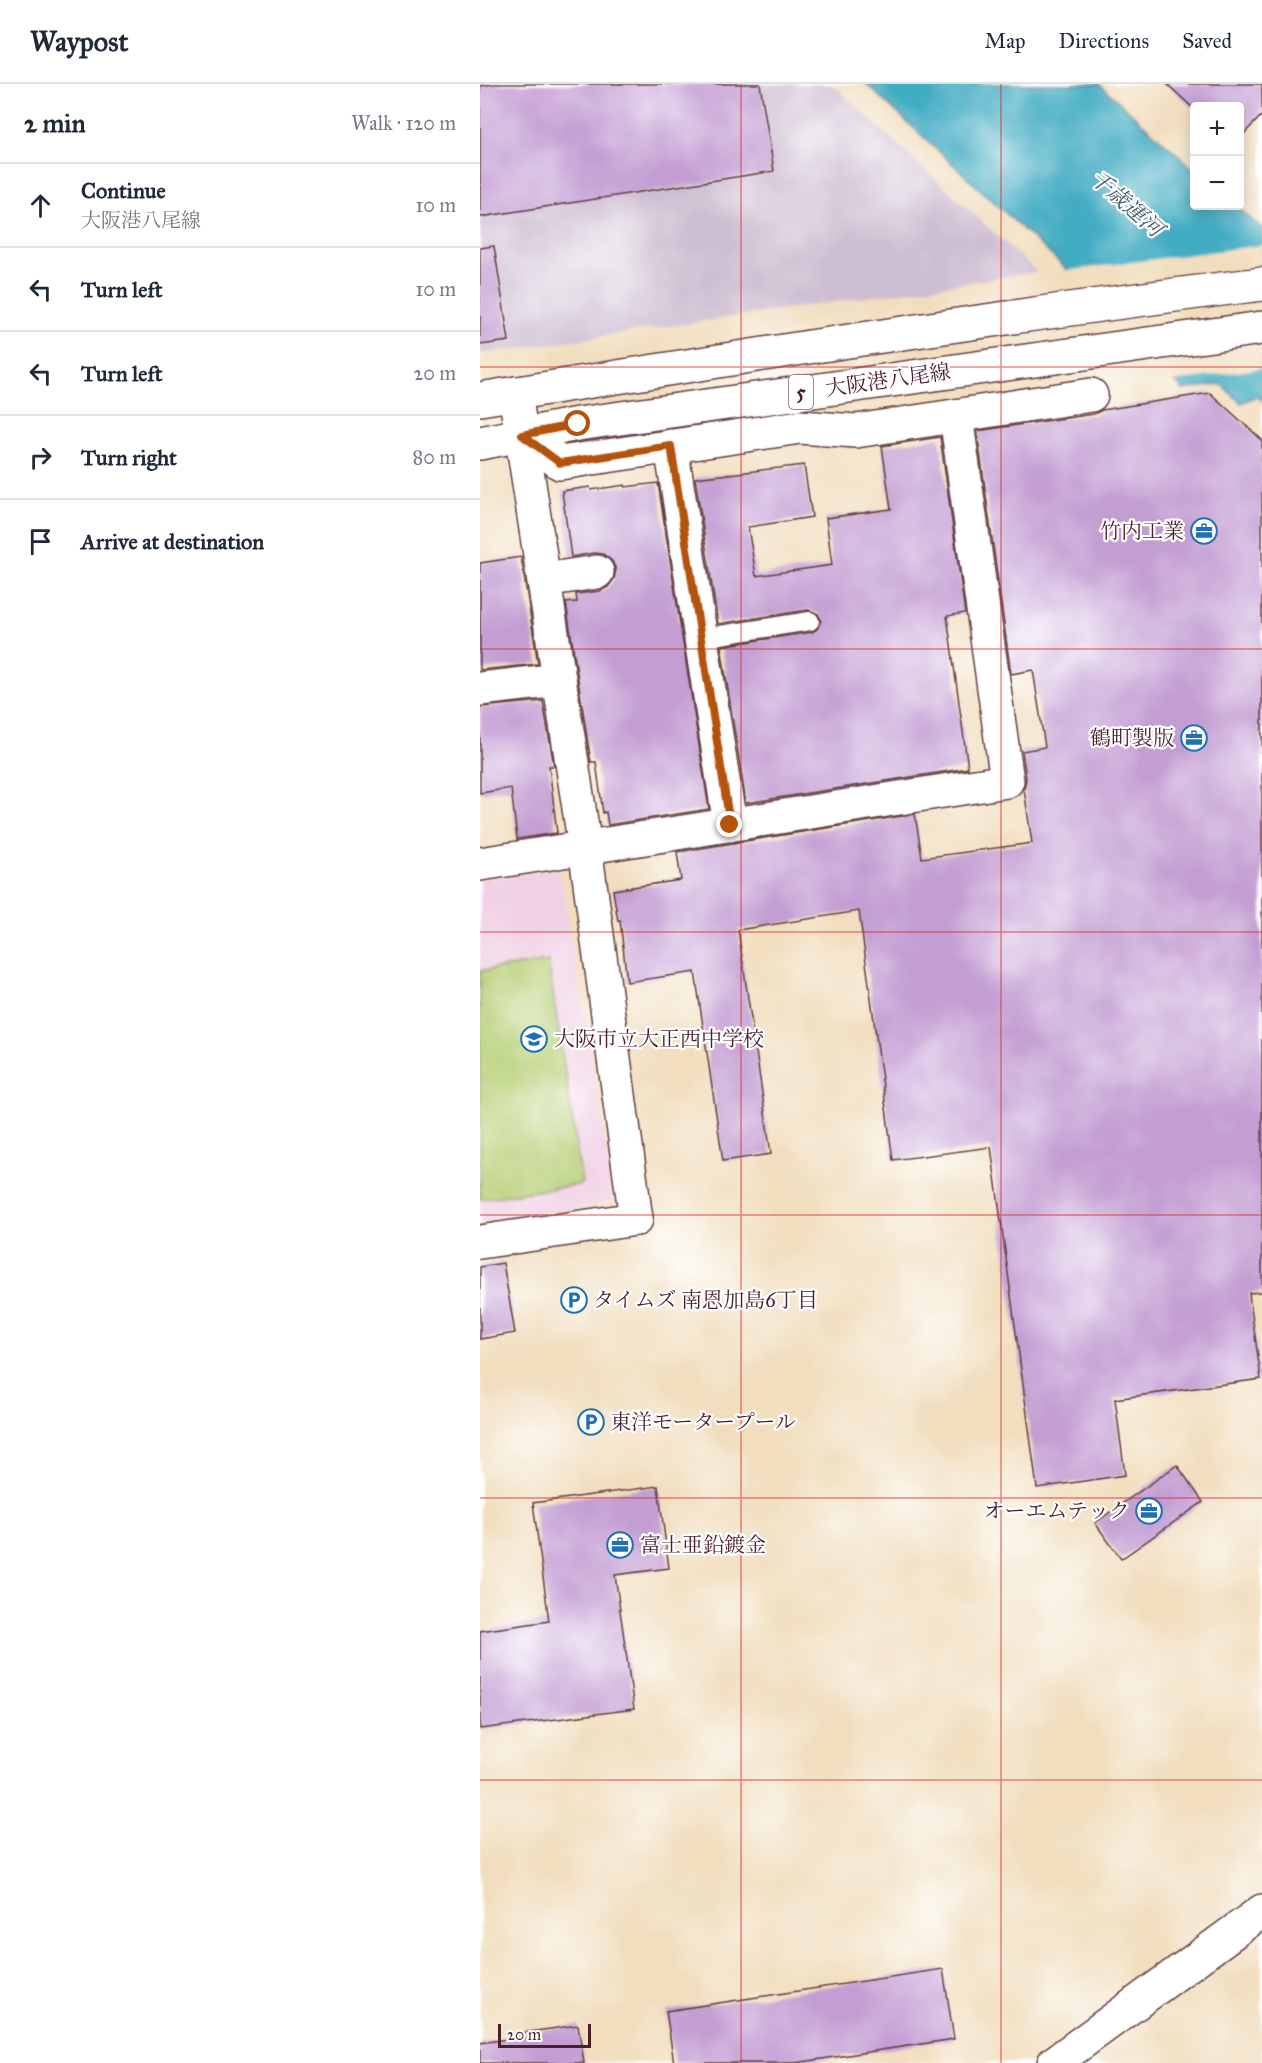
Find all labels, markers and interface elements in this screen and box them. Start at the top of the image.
text: Waypost [30,24,128,59]
text: Map [985,28,1026,54]
text: Directions [1059,28,1149,54]
text: Saved [1182,28,1232,54]
map controls [1190,102,1244,210]
button: + [1190,102,1244,156]
text: 2 min [24,107,85,139]
text: Walk · 120 m [351,111,456,135]
button: − [1190,156,1244,210]
water label: 千歳運河 [1085,164,1172,245]
text: Continue [81,177,166,204]
icon: ahead [24,189,57,222]
text: 10 m [415,193,456,217]
text: 大阪港八尾線 [81,208,201,232]
icon: left [24,273,57,306]
text: Turn left [81,276,163,303]
text: 10 m [415,277,456,301]
icon: left [24,357,57,390]
street label: 大阪港八尾線 [824,358,952,402]
text: Turn left [81,360,163,387]
text: 20 m [413,361,456,385]
road number: 5 [789,375,813,409]
route start [564,410,590,436]
icon: right [24,441,57,474]
text: Turn right [81,444,177,471]
text: 80 m [413,445,456,469]
office icon: 竹内工業 [1189,516,1219,546]
place label: 竹内工業 [1100,518,1184,544]
icon: arrive [24,525,57,558]
text: Arrive at destination [81,528,264,555]
office icon: 鶴町製版 [1179,723,1209,753]
place label: 鶴町製版 [1090,725,1174,751]
route end [716,811,742,837]
school or university icon: 大阪市立大正西中学校 [519,1024,549,1054]
place label: 大阪市立大正西中学校 [554,1026,764,1052]
parking icon: タイムズ 南恩加島6丁目 [559,1285,589,1315]
place label: タイムズ 南恩加島6丁目 [593,1287,818,1313]
parking icon: 東洋モータープール [576,1407,606,1437]
place label: 東洋モータープール [610,1409,796,1435]
office icon: オーエムテック [1134,1496,1164,1526]
place label: オーエムテック [983,1498,1130,1524]
office icon: 富士亜鉛鍍金 [605,1530,635,1560]
place label: 富士亜鉛鍍金 [640,1532,766,1558]
scale bar [498,2021,591,2048]
text: 20 m [507,2025,541,2044]

